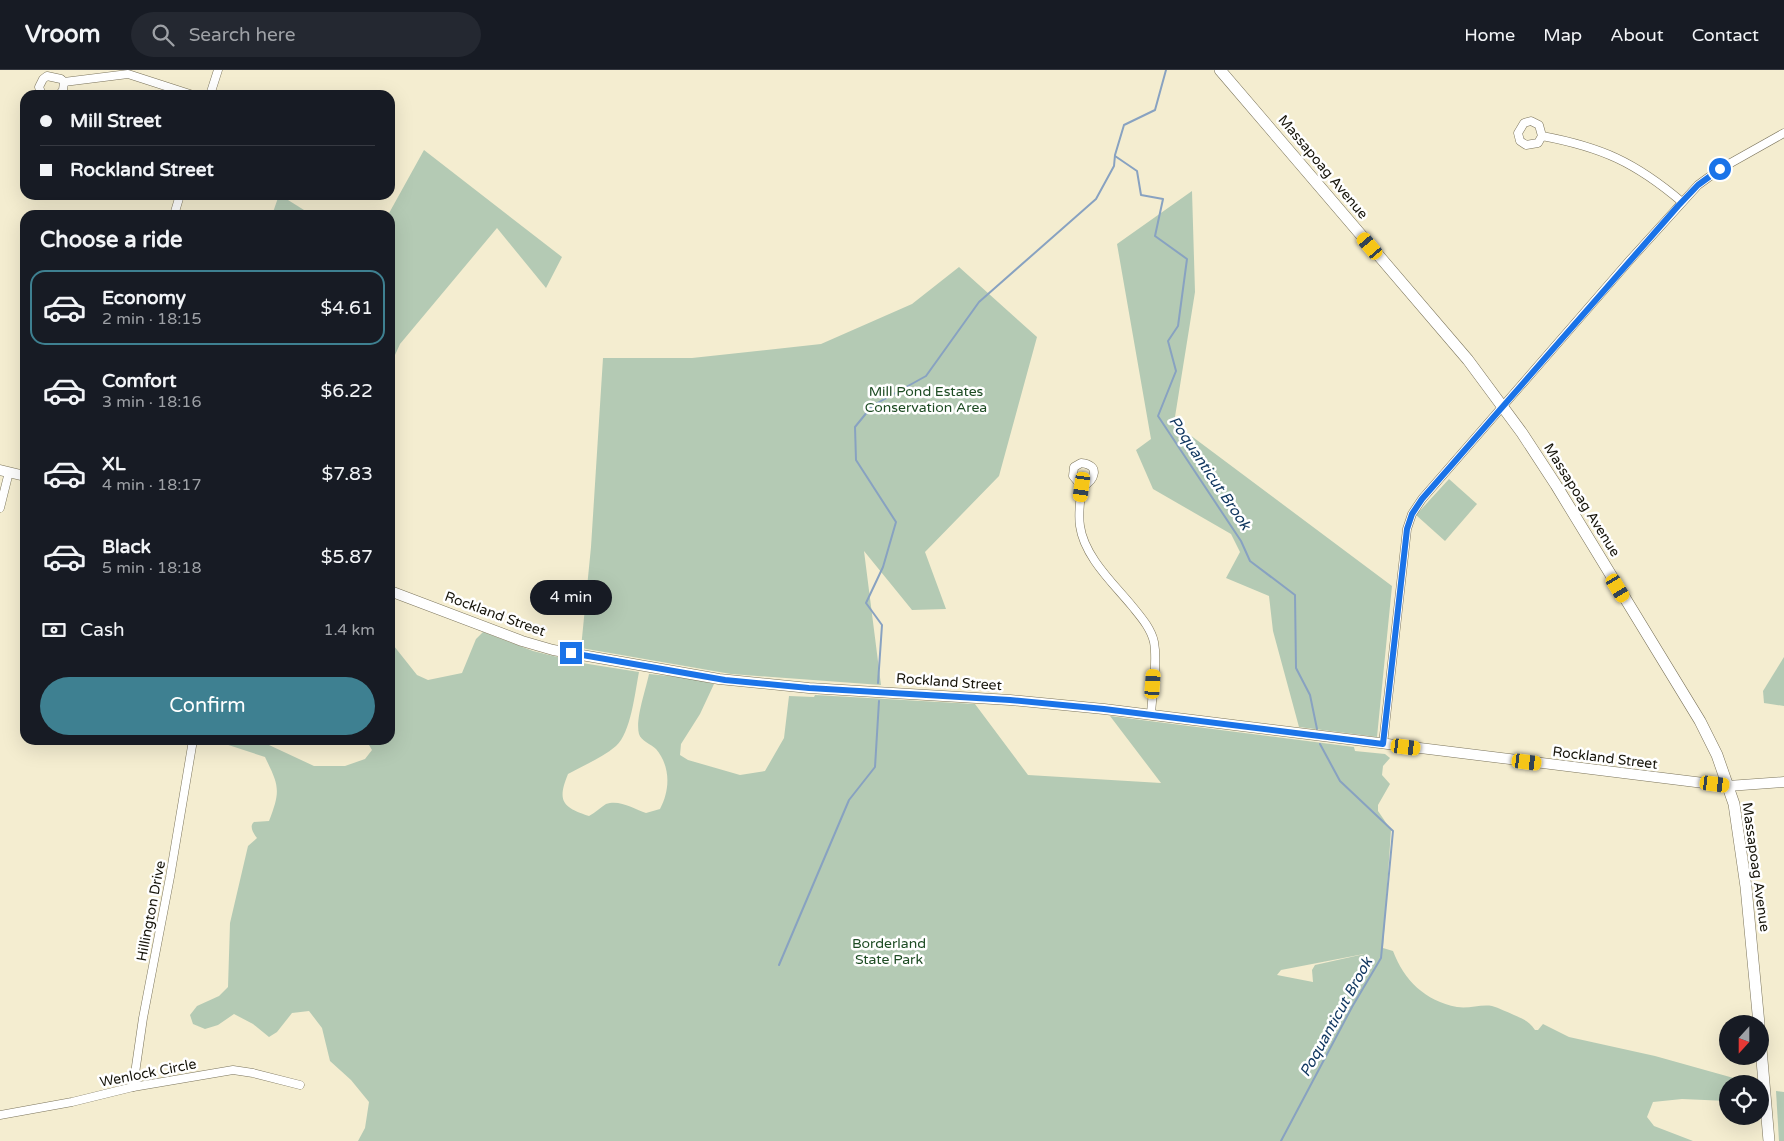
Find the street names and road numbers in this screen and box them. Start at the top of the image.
street label: Massapoag Avenue [1275,112,1371,223]
street label: Massapoag Avenue [1540,440,1624,560]
street label: Rockland Street [442,588,548,640]
street label: Rockland Street [896,670,1003,694]
street label: Rockland Street [1551,743,1659,773]
street label: Massapoag Avenue [1739,801,1774,933]
street label: Hillington Drive [133,859,169,963]
street label: Wenlock Circle [98,1055,198,1091]

